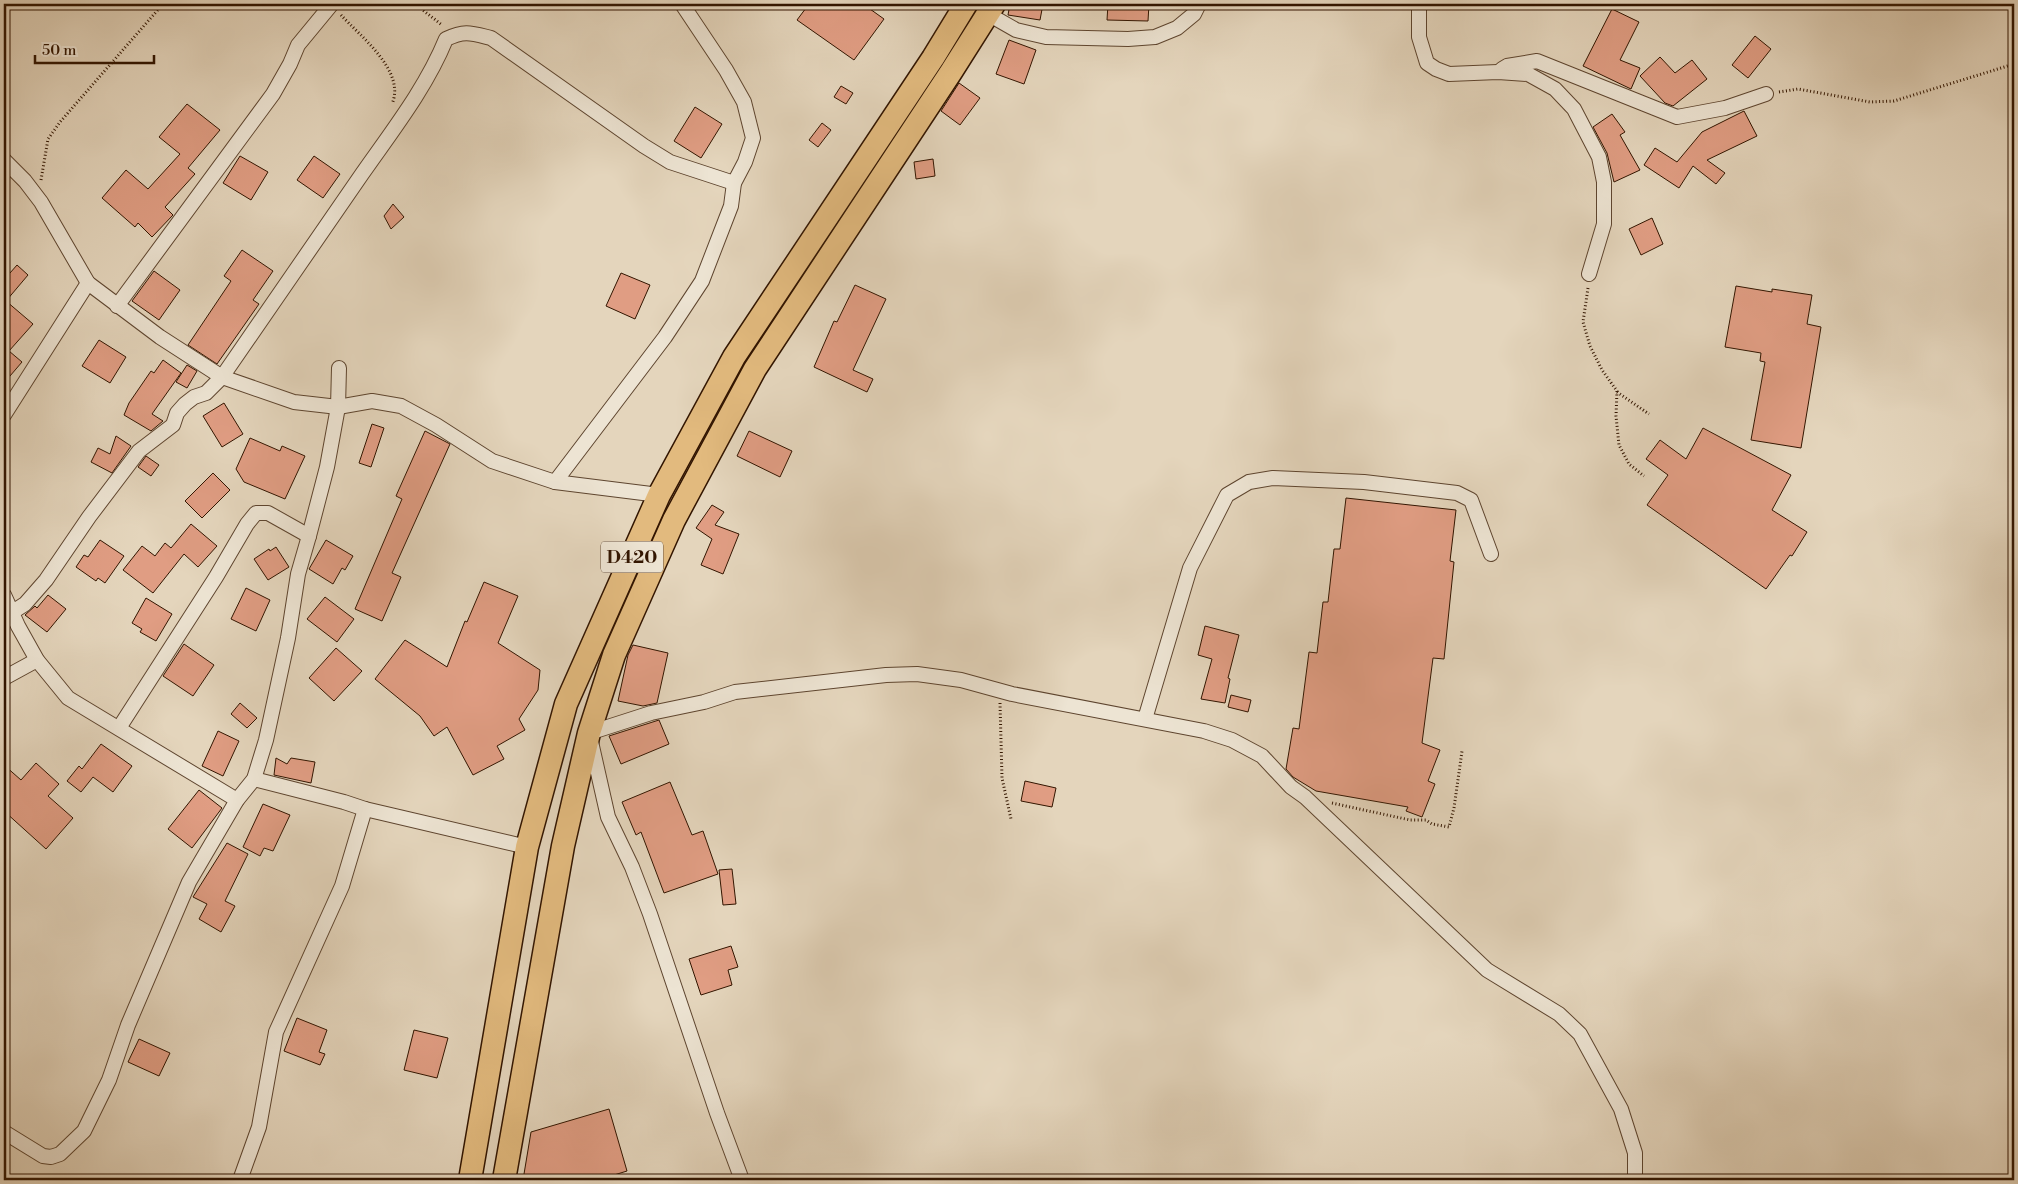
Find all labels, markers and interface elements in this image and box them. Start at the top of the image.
scale bar [35,32,154,64]
text: 50 m [42,41,76,60]
road number: D420 [601,542,663,572]

